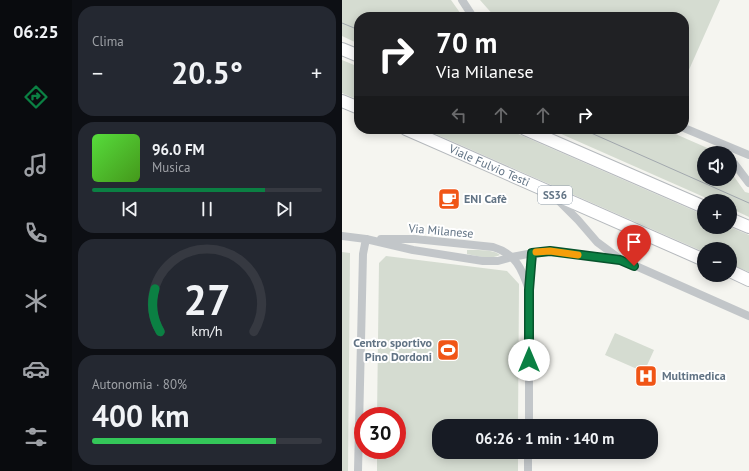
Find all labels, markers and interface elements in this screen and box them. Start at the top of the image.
text: 06:25 [13,20,59,43]
text: 70 m [436,24,497,61]
icon: right [370,28,422,80]
text: Clima [92,33,124,50]
text: 20.5° [171,53,243,92]
text: − [92,59,103,87]
text: + [311,59,322,87]
text: Via Milanese [436,60,534,83]
icon: directions [22,83,50,111]
icon: left [448,104,470,126]
icon: ahead [490,104,512,126]
icon: ahead [532,104,554,126]
icon: right [574,104,596,126]
text: 96.0 FM [152,140,205,159]
street label: Viale Fulvio Testi [446,140,532,190]
map controls [697,146,737,282]
button: sound [697,146,737,186]
icon: music [22,151,50,179]
text: Musica [152,159,191,176]
cafe icon: ENI Cafè [436,186,462,212]
road number: SS36 [538,186,572,204]
place label: ENI Cafè [464,191,507,206]
button: + [697,194,737,234]
icon: previous [119,198,141,220]
icon: pause [196,198,218,220]
icon: next [273,198,295,220]
icon: phone [22,219,50,247]
street label: Via Milanese [407,220,474,241]
pin [617,225,651,266]
icon: arrive [623,231,645,253]
button: − [697,242,737,282]
text: 27 [183,272,231,325]
icon: climate [22,287,50,315]
text: km/h [191,320,223,339]
place label: Centro sportivo Pino Dordoni [353,335,433,364]
sports icon: Centro sportivo Pino Dordoni [435,337,461,363]
position arrow [508,339,550,381]
icon: car [22,355,50,383]
hospital icon: Multimedica [633,363,659,389]
place label: Multimedica [662,368,726,383]
text: Autonomia · 80% [92,376,187,393]
text: 400 km [92,396,190,435]
speed limit sign: 30 [354,407,406,459]
icon: filters [22,423,50,451]
text: 06:26 · 1 min · 140 m [476,429,614,448]

